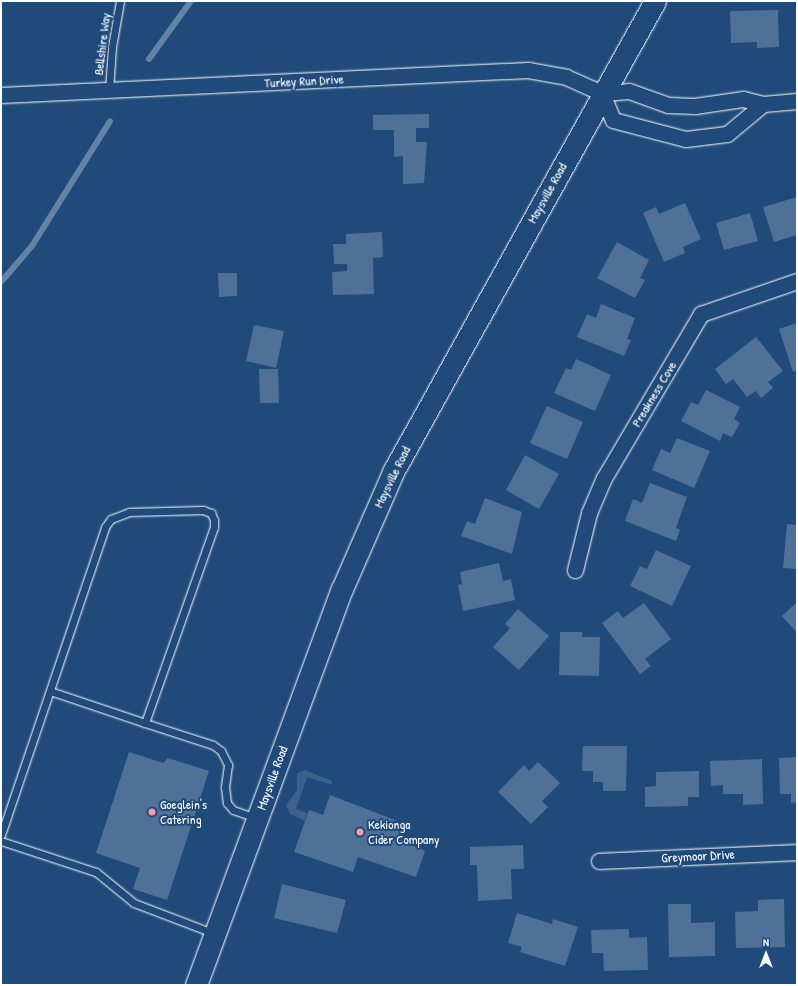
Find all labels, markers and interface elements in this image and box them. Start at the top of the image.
street label: Bellshire Way [90,12,114,76]
street label: Turkey Run Drive [264,71,344,91]
street label: Maysville Road [524,160,570,226]
street label: Preakness Cove [628,358,680,430]
street label: Maysville Road [370,444,414,510]
street label: Maysville Road [253,744,291,812]
place label: Goeglein's Catering [160,797,207,828]
marker: Goeglein's Catering [147,807,157,817]
place label: Kekionga Cider Company [368,817,440,848]
marker: Kekionga Cider Company [355,827,365,837]
street label: Greymoor Drive [661,846,735,866]
north arrow [746,934,786,974]
text: N [763,935,769,949]

